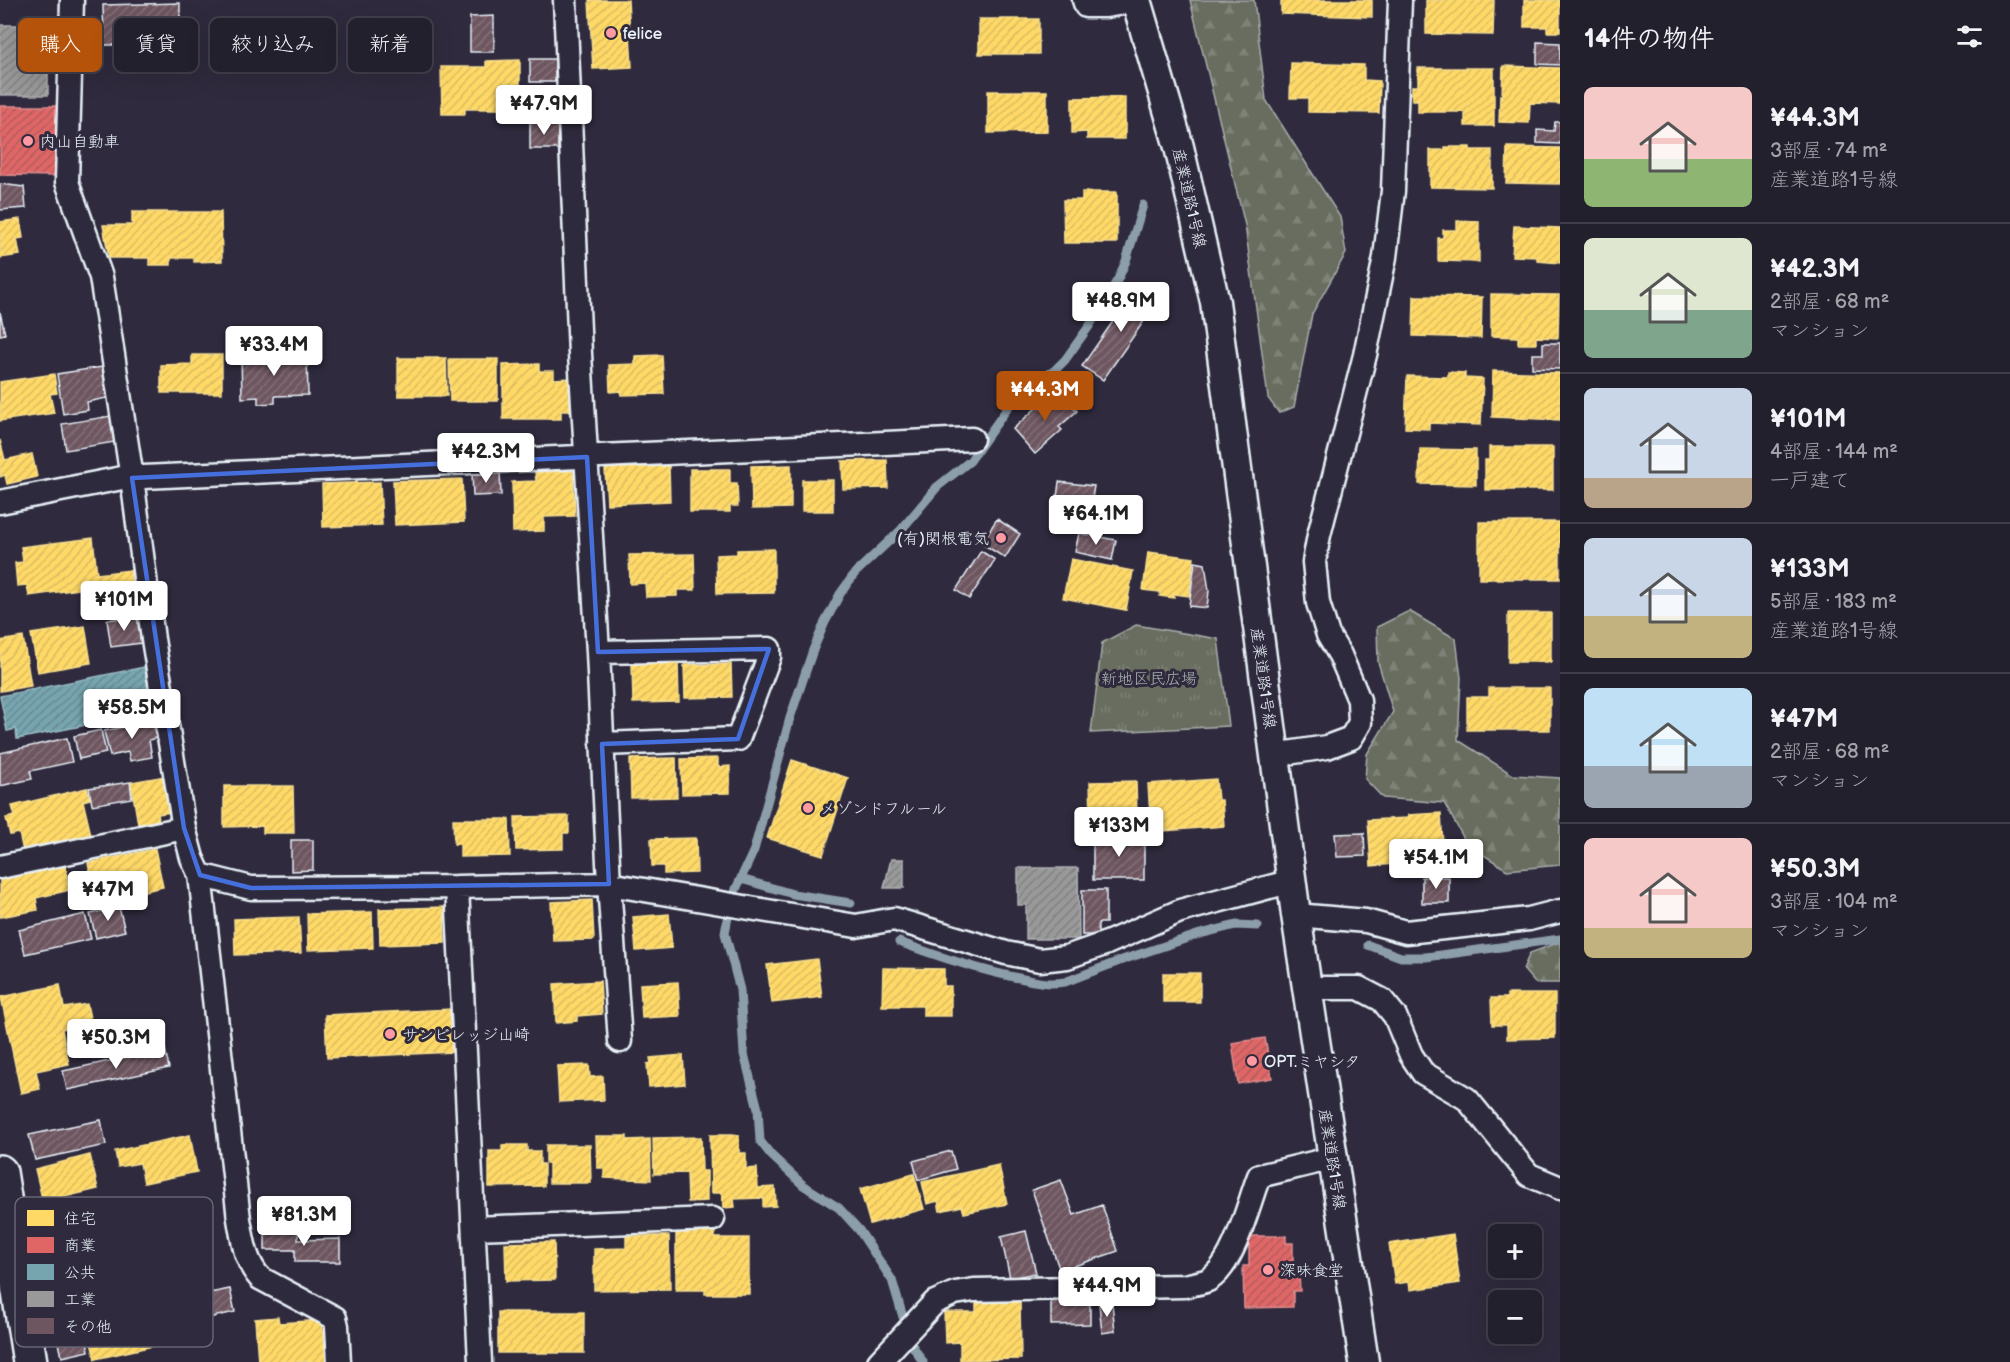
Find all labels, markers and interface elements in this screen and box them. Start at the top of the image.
chip: 購入 [18,18,102,72]
chip: 賃貸 [114,18,198,72]
chip: 絞り込み [210,18,336,72]
chip: 新着 [348,18,432,72]
icon: filters [1953,20,1986,53]
text: 14件の物件 [1584,24,1714,55]
place label: felice [623,25,663,44]
marker: felice [604,26,618,40]
pin: ¥47.9M [495,85,593,136]
text: ¥47.9M [510,92,578,116]
text: ¥44.3M [1770,103,1860,134]
icon: home [1632,111,1704,183]
place label: 内山自動車 [40,133,120,152]
marker: 内山自動車 [21,134,35,148]
text: 3部屋 · 74 m² [1770,139,1887,163]
street label: 産業道路1号線 [1168,146,1209,250]
text: 産業道路1号線 [1770,168,1898,192]
text: ¥42.3M [1770,254,1860,285]
icon: home [1632,262,1704,334]
pin: ¥48.9M [1072,282,1170,333]
text: ¥48.9M [1086,289,1156,313]
text: 2部屋 · 68 m² [1770,290,1889,314]
text: マンション [1770,319,1869,343]
pin: ¥33.4M [225,326,323,377]
text: ¥33.4M [239,333,309,357]
pin: ¥44.3M [996,371,1094,422]
text: ¥44.3M [1010,378,1080,402]
text: ¥101M [1770,404,1847,435]
icon: home [1632,412,1704,484]
pin: ¥42.3M [437,433,535,484]
text: ¥42.3M [451,440,521,464]
text: 4部屋 · 144 m² [1770,440,1898,464]
text: 一戸建て [1770,469,1850,493]
pin: ¥64.1M [1047,495,1145,546]
text: ¥64.1M [1063,502,1129,526]
place label: (有)関根電気 [897,530,989,549]
marker: (有)関根電気 [994,531,1008,545]
text: ¥133M [1770,554,1850,585]
icon: home [1632,562,1704,634]
pin: ¥101M [82,581,166,632]
text: ¥101M [95,588,153,612]
text: 5部屋 · 183 m² [1770,590,1897,614]
text: 産業道路1号線 [1770,619,1898,643]
street label: 産業道路1号線 [1246,626,1279,730]
park label: 新地区民広場 [1101,670,1197,689]
pin: ¥58.5M [83,689,181,740]
text: ¥58.5M [97,696,167,720]
text: ¥47M [1770,704,1838,735]
icon: home [1632,712,1704,784]
text: 2部屋 · 68 m² [1770,740,1889,764]
text: マンション [1770,769,1869,793]
place label: メゾンドフルール [820,800,947,819]
marker: メゾンドフルール [801,801,815,815]
pin: ¥133M [1077,807,1161,858]
text: ¥133M [1088,814,1150,838]
pin: ¥54.1M [1387,839,1485,890]
text: ¥54.1M [1403,846,1469,870]
text: ¥50.3M [1770,854,1861,885]
icon: home [1632,862,1704,934]
pin: ¥47M [72,871,144,922]
text: ¥47M [82,878,134,902]
text: 3部屋 · 104 m² [1770,890,1898,914]
text: マンション [1770,919,1869,943]
pin: ¥50.3M [67,1019,165,1070]
text: ¥50.3M [81,1026,151,1050]
place label: サンビレッジ山崎 [402,1026,530,1045]
marker: サンビレッジ山崎 [383,1027,397,1041]
place label: OPT.ミヤシタ [1264,1053,1360,1072]
marker: OPT.ミヤシタ [1245,1054,1259,1068]
street label: 産業道路1号線 [1314,1107,1349,1211]
pin: ¥81.3M [255,1196,353,1247]
legend [15,1197,213,1347]
text: ¥81.3M [271,1203,337,1227]
text: 住宅 [64,1210,96,1229]
map controls [1488,1224,1542,1344]
button: + [1488,1224,1542,1278]
text: 商業 [64,1237,96,1256]
place label: 深味食堂 [1280,1262,1344,1281]
marker: 深味食堂 [1261,1263,1275,1277]
text: 公共 [64,1264,96,1283]
pin: ¥44.9M [1058,1267,1156,1318]
text: ¥44.9M [1072,1274,1142,1298]
button: − [1488,1290,1542,1344]
text: 工業 [64,1291,96,1310]
text: その他 [64,1318,112,1337]

